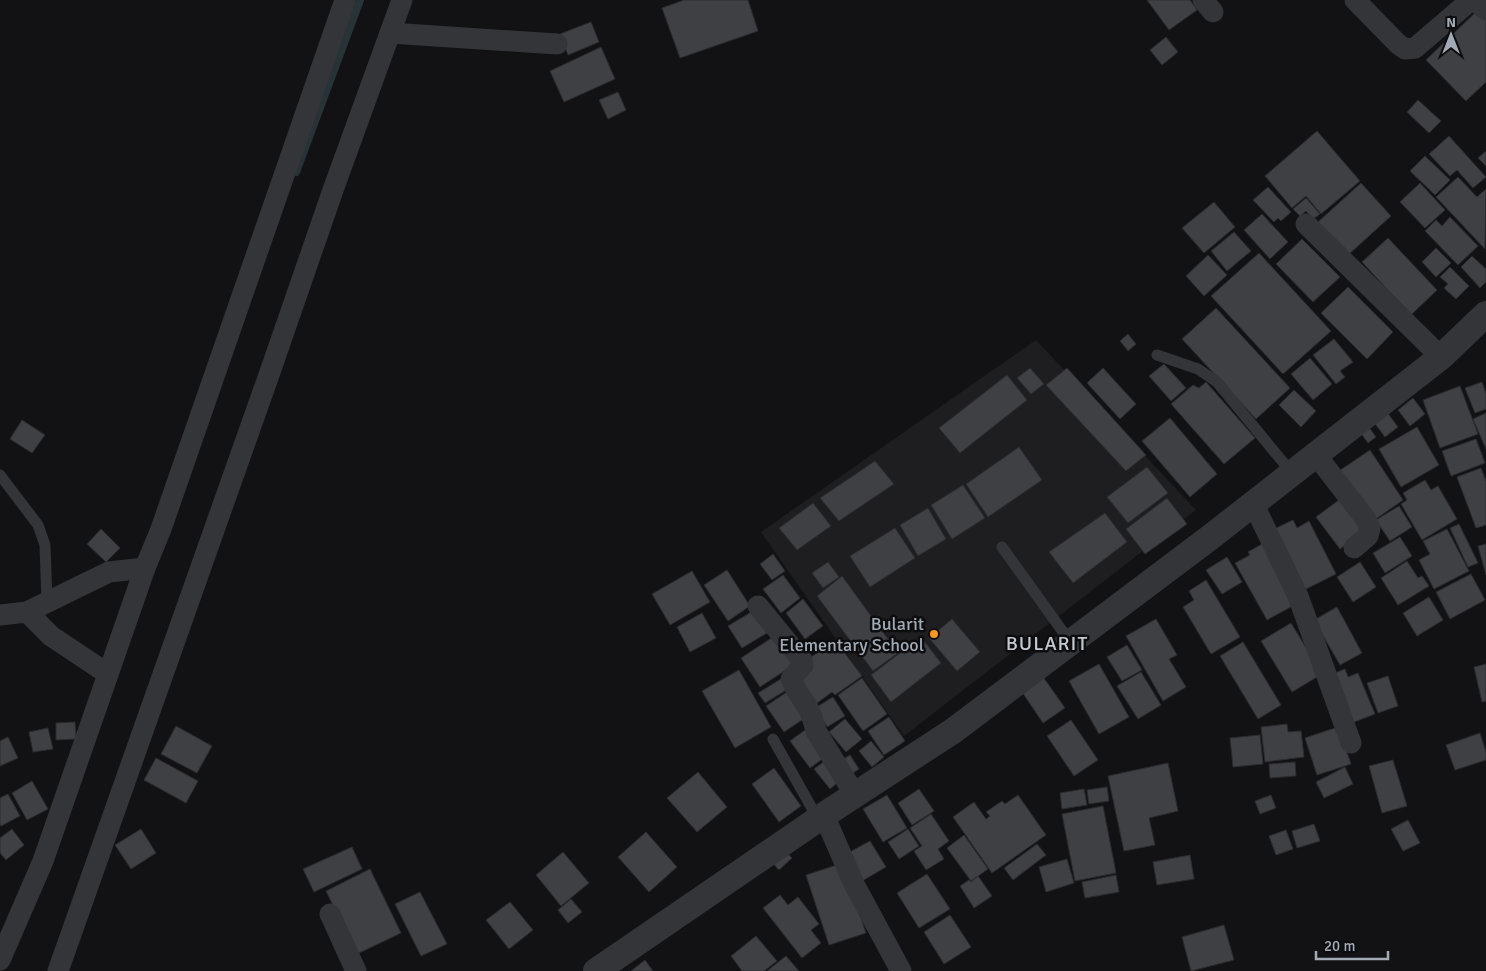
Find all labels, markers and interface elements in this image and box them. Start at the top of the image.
north arrow [1426,10,1476,60]
text: N [1446,14,1456,31]
place label: Bularit Elementary School [779,613,924,656]
marker: Bularit Elementary School [928,628,940,640]
district label: BULARIT [1006,631,1088,656]
scale bar [1316,928,1388,960]
text: 20 m [1324,937,1355,955]

